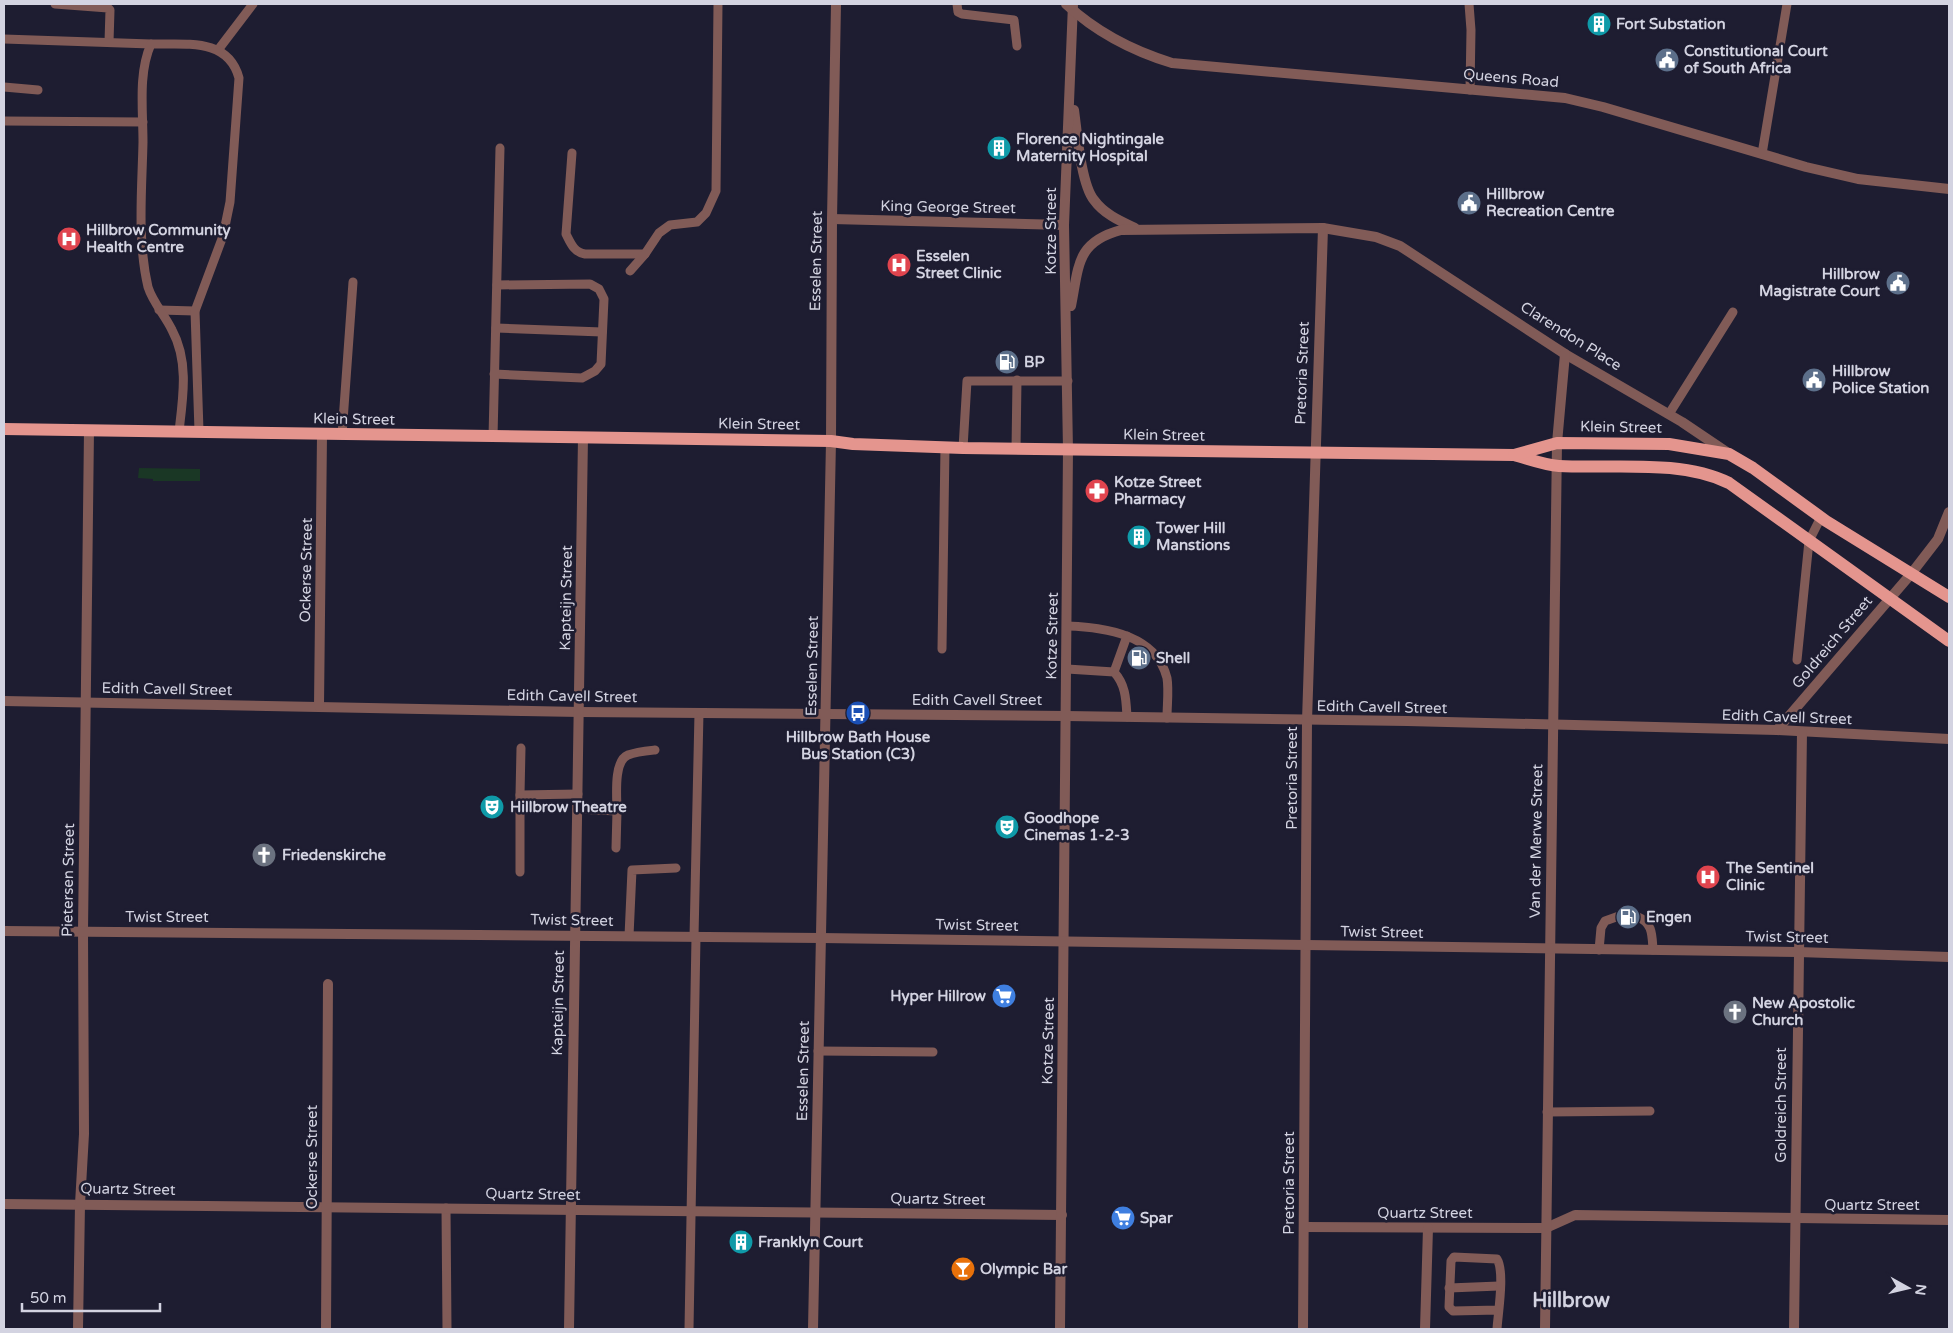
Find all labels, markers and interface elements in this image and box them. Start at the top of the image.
building icon: Fort Substation [1586,11,1612,37]
place label: Fort Substation [1616,15,1726,33]
place label: Constitutional Court of South Africa [1684,42,1828,77]
public building icon: Constitutional Court of South Africa [1654,47,1680,73]
street label: Queens Road [1462,65,1560,91]
place label: Florence Nightingale Maternity Hospital [1016,130,1165,166]
building icon: Florence Nightingale Maternity Hospital [986,135,1012,161]
place label: Hillbrow Recreation Centre [1486,185,1615,220]
street label: Kotze Street [1042,187,1060,275]
public building icon: Hillbrow Recreation Centre [1456,190,1482,216]
street label: King George Street [880,197,1016,217]
street label: Esselen Street [806,210,826,311]
place label: Hillbrow Community Health Centre [86,221,231,256]
hospital icon: Hillbrow Community Health Centre [56,226,82,252]
place label: Esselen Street Clinic [916,247,1002,282]
hospital icon: Esselen Street Clinic [886,252,912,278]
place label: Hillbrow Magistrate Court [1759,265,1880,301]
public building icon: Hillbrow Magistrate Court [1885,270,1911,296]
street label: Clarendon Place [1517,298,1625,374]
street label: Pretoria Street [1291,321,1313,425]
fuel station icon: BP [994,349,1020,375]
place label: BP [1024,353,1044,371]
place label: Hillbrow Police Station [1832,362,1929,397]
public building icon: Hillbrow Police Station [1801,367,1827,393]
street label: Klein Street [313,409,395,429]
street label: Klein Street [718,414,800,434]
street label: Klein Street [1580,417,1662,437]
street label: Klein Street [1123,425,1205,445]
place label: Kotze Street Pharmacy [1114,473,1202,509]
pharmacy icon: Kotze Street Pharmacy [1084,478,1110,504]
street label: Ockerse Street [296,517,316,622]
place label: Tower Hill Manstions [1155,519,1230,554]
building icon: Tower Hill Manstions [1126,524,1152,550]
street label: Kapteijn Street [556,545,576,651]
street label: Kotze Street [1042,592,1062,680]
street label: Goldreich Street [1788,592,1876,692]
street label: Esselen Street [802,615,822,716]
fuel station icon: Shell [1126,645,1152,671]
place label: Shell [1156,649,1190,667]
street label: Edith Cavell Street [102,679,233,699]
street label: Edith Cavell Street [507,686,638,706]
street label: Edith Cavell Street [912,691,1043,709]
street label: Edith Cavell Street [1317,697,1448,717]
bus stop icon: Hillbrow Bath House Bus Station (C3) [845,700,871,726]
street label: Edith Cavell Street [1721,706,1853,728]
street label: Pretoria Street [1283,726,1301,830]
place label: Hillbrow Bath House Bus Station (C3) [786,728,931,763]
street label: Van der Merwe Street [1526,763,1546,918]
theatre icon: Hillbrow Theatre [479,794,505,820]
place label: Hillbrow Theatre [510,798,627,816]
place label: Goodhope Cinemas 1-2-3 [1024,809,1130,844]
theatre icon: Goodhope Cinemas 1-2-3 [994,814,1020,840]
street label: Pietersen Street [58,823,78,937]
church icon: Friedenskirche [251,842,277,868]
place label: Friedenskirche [282,846,387,864]
place label: The Sentinel Clinic [1725,859,1814,894]
hospital icon: The Sentinel Clinic [1695,864,1721,890]
fuel station icon: Engen [1615,904,1641,930]
street label: Twist Street [125,908,209,926]
place label: Engen [1646,908,1692,927]
street label: Twist Street [530,910,614,930]
street label: Twist Street [935,915,1019,935]
street label: Twist Street [1340,922,1424,942]
street label: Twist Street [1745,927,1829,947]
street label: Kapteijn Street [548,950,568,1056]
supermarket icon: Hyper Hillrow [991,983,1017,1009]
place label: Hyper Hillrow [890,987,986,1006]
place label: New Apostolic Church [1752,994,1855,1029]
street label: Kotze Street [1038,997,1058,1085]
church icon: New Apostolic Church [1722,999,1748,1025]
street label: Esselen Street [793,1020,813,1121]
street label: Goldreich Street [1772,1047,1790,1163]
street label: Ockerse Street [303,1104,321,1209]
street label: Pretoria Street [1280,1131,1298,1235]
street label: Quartz Street [80,1179,176,1199]
street label: Quartz Street [485,1184,581,1204]
street label: Quartz Street [890,1189,986,1209]
street label: Quartz Street [1824,1196,1920,1214]
street label: Quartz Street [1377,1204,1473,1222]
supermarket icon: Spar [1110,1205,1136,1231]
place label: Spar [1140,1209,1173,1228]
building icon: Franklyn Court [728,1229,754,1255]
place label: Franklyn Court [758,1233,863,1252]
bar icon: Olympic Bar [950,1256,976,1282]
place label: Olympic Bar [980,1260,1068,1279]
north arrow [1883,1263,1933,1313]
scale bar [22,1280,160,1312]
text: N [1911,1283,1930,1296]
text: 50 m [30,1289,67,1307]
district label: Hillbrow [1532,1289,1610,1313]

